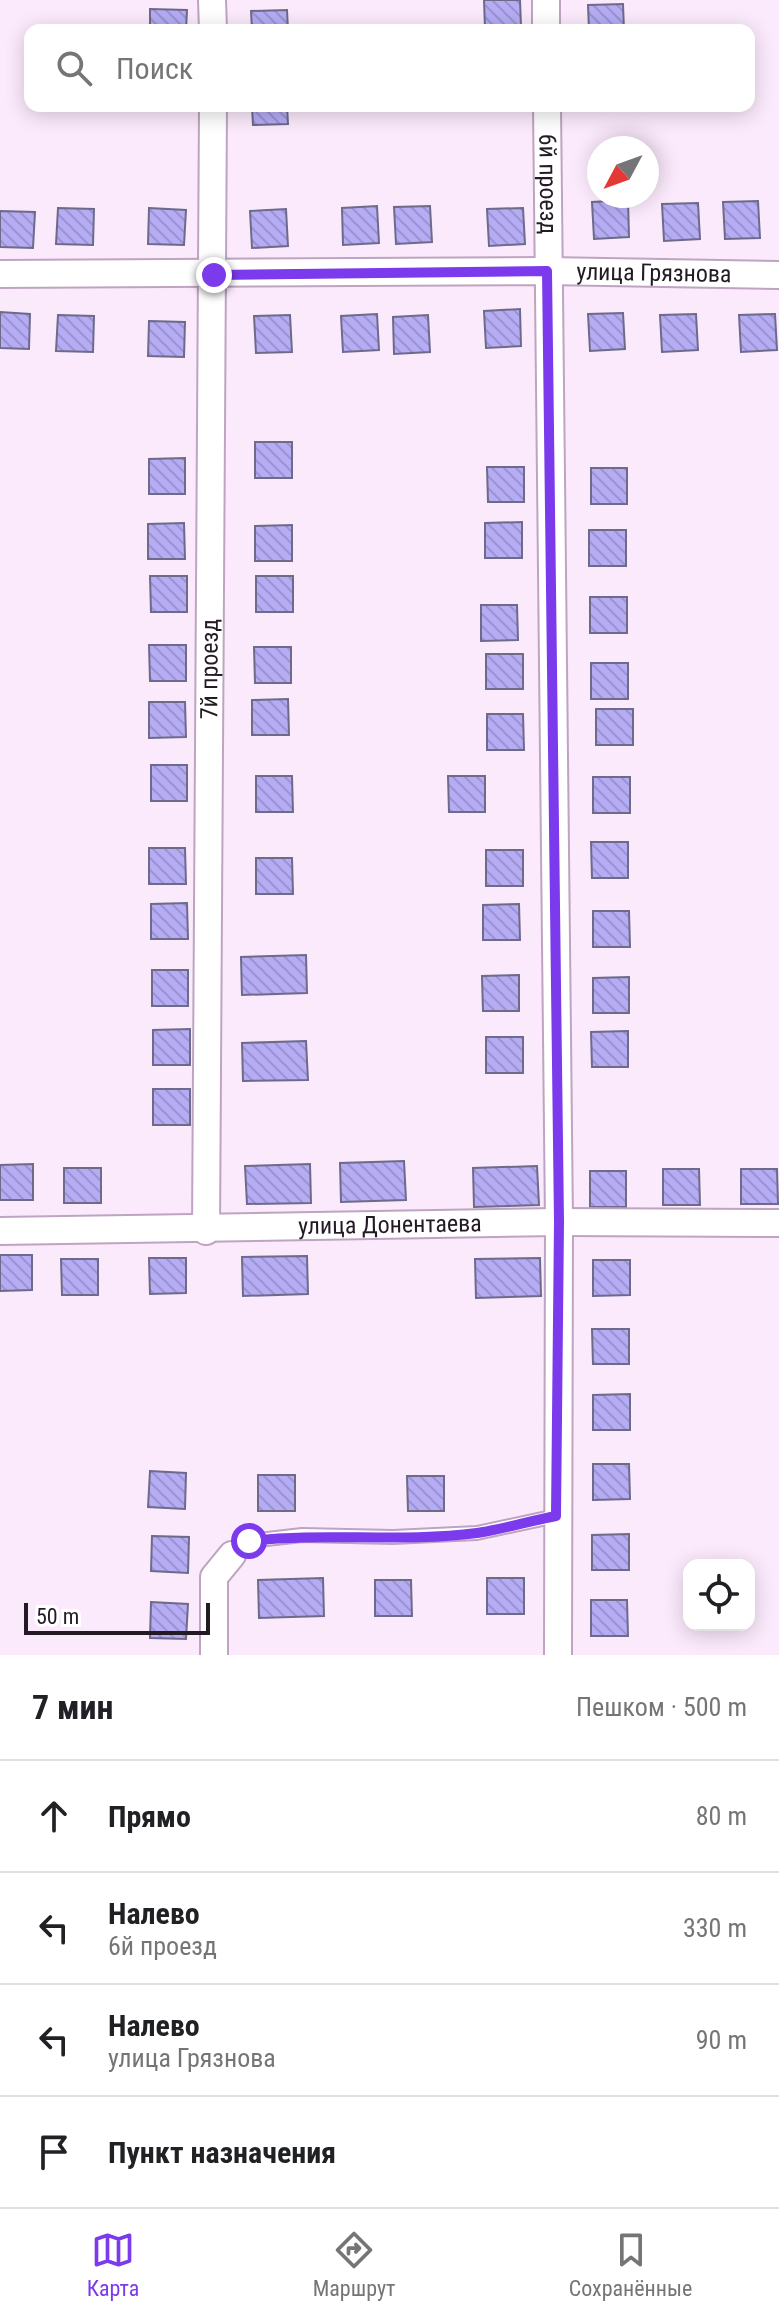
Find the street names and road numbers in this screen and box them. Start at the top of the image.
street label: 6й проезд [533,134,562,235]
street label: улица Грязнова [576,258,732,288]
street label: 7й проезд [195,619,224,719]
street label: улица Донентаева [298,1209,482,1240]

